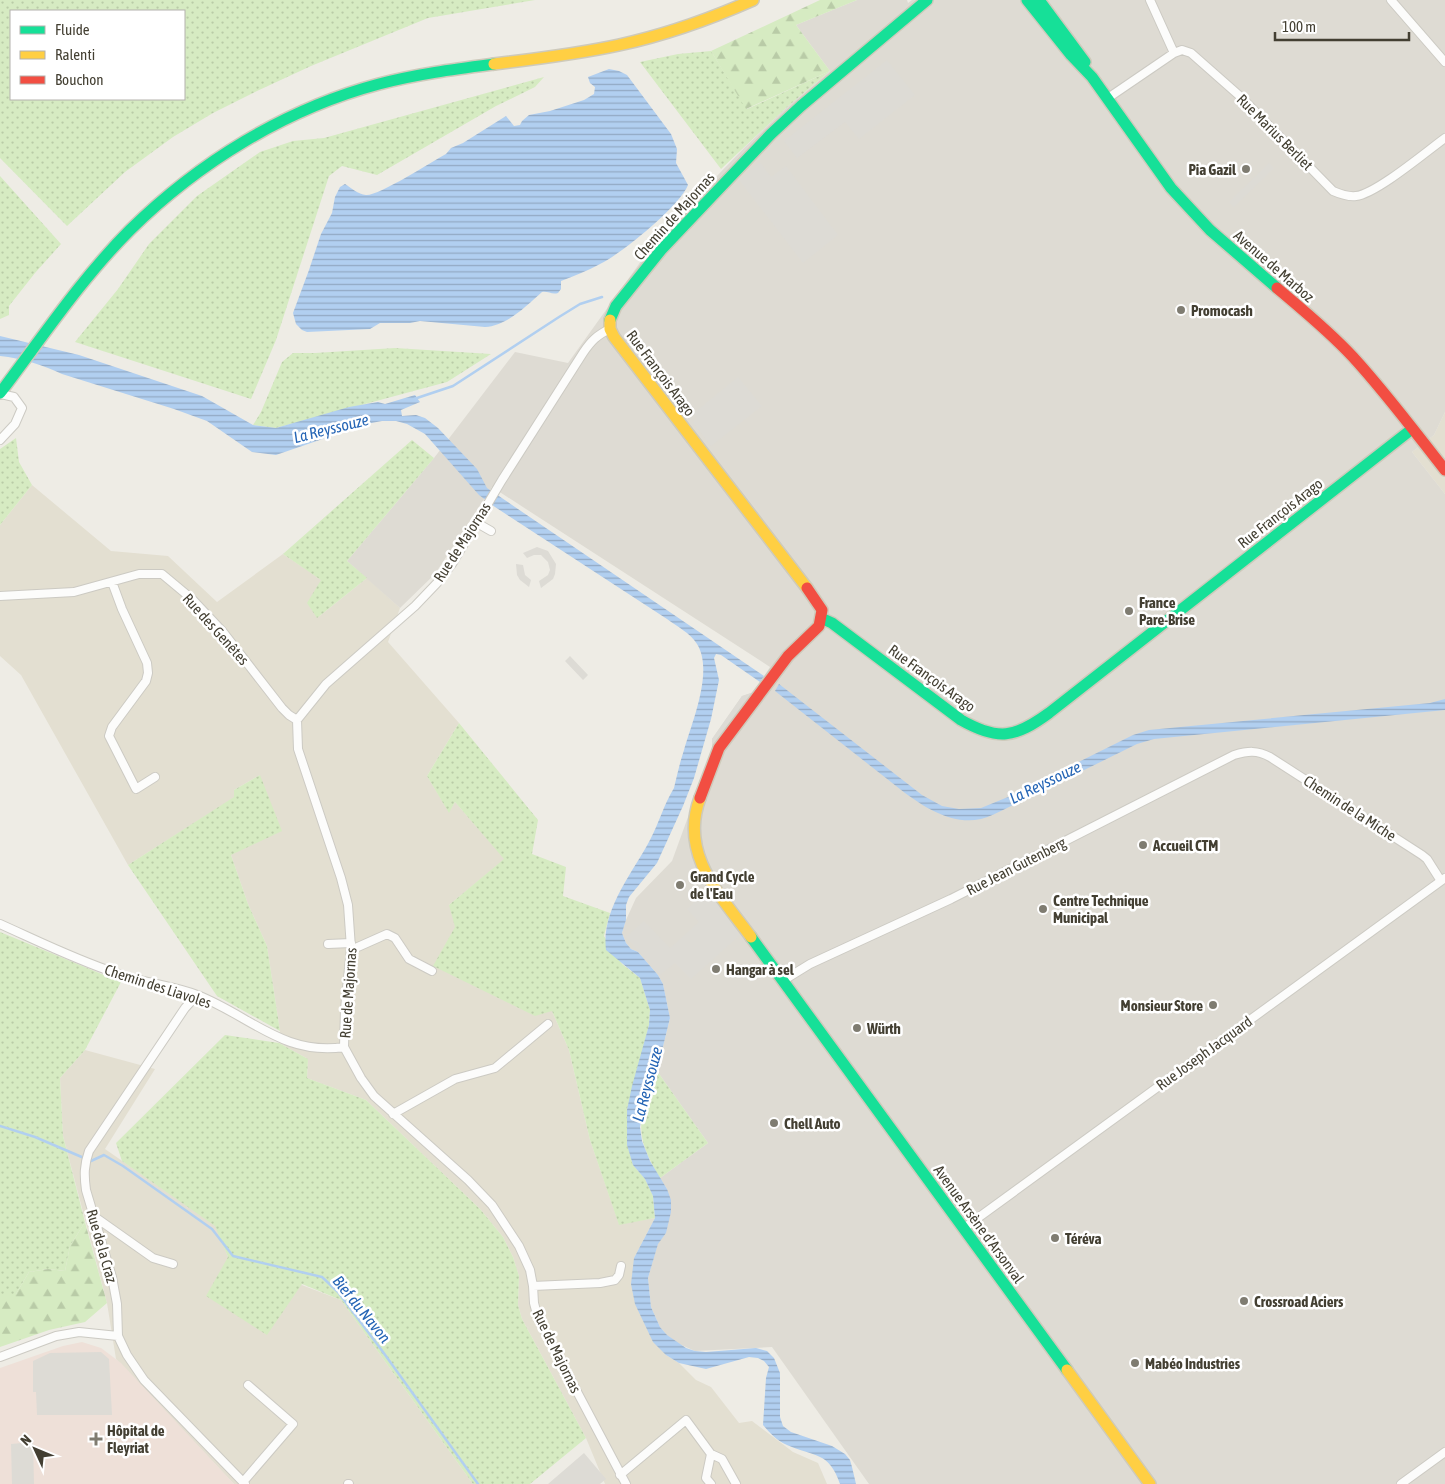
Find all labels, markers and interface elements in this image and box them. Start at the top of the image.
legend [10,10,185,100]
scale bar [1275,10,1409,42]
text: 100 m [1282,18,1316,35]
text: Fluide [55,21,90,38]
text: Ralenti [55,46,95,63]
text: Bouchon [55,71,104,88]
street label: Rue Marius Berliet [1234,91,1316,173]
place label: Pia Gazil [1189,161,1237,178]
marker: Pia Gazil [1240,163,1252,175]
street label: Chemin de Majornas [630,169,718,263]
street label: Avenue de Marboz [1231,227,1318,306]
place label: Promocash [1191,302,1253,319]
marker: Promocash [1175,304,1187,316]
street label: Rue François Arago [623,327,699,419]
water label: La Reyssouze [291,410,371,447]
street label: Rue François Arago [1234,475,1326,551]
street label: Rue de Majornas [430,499,494,585]
street label: Rue des Genêtes [180,590,252,668]
place label: France Pare-Brise [1139,594,1195,628]
marker: France Pare-Brise [1123,605,1135,617]
street label: Rue François Arago [885,641,979,715]
water label: La Reyssouze [1006,757,1084,808]
street label: Chemin de la Miche [1301,772,1399,844]
street label: Rue Jean Gutenberg [963,833,1069,898]
place label: Accueil CTM [1152,837,1218,854]
marker: Accueil CTM [1137,839,1149,851]
place label: Grand Cycle de l'Eau [690,868,755,902]
marker: Grand Cycle de l'Eau [674,879,686,891]
place label: Centre Technique Municipal [1053,892,1149,926]
marker: Centre Technique Municipal [1037,903,1049,915]
street label: Rue de Majornas [336,947,360,1039]
street label: Chemin des Liavoles [103,961,213,1011]
place label: Hangar à sel [726,961,795,978]
marker: Hangar à sel [710,963,722,975]
place label: Monsieur Store [1121,997,1203,1014]
marker: Monsieur Store [1207,999,1219,1011]
street label: Rue Joseph Jacquard [1153,1013,1255,1093]
place label: Würth [866,1020,901,1037]
marker: Würth [851,1022,863,1034]
water label: La Reyssouze [628,1045,667,1124]
place label: Chell Auto [784,1115,841,1132]
marker: Chell Auto [768,1117,780,1129]
street label: Avenue Arsène d'Arsonval [931,1162,1027,1286]
street label: Rue de la Craz [83,1207,121,1285]
place label: Téréva [1065,1230,1102,1247]
marker: Téréva [1049,1232,1061,1244]
water label: Bief du Navon [329,1272,395,1346]
place label: Crossroad Aciers [1254,1293,1344,1310]
marker: Crossroad Aciers [1238,1295,1250,1307]
street label: Rue de Majornas [529,1306,585,1396]
place label: Mabéo Industries [1145,1355,1241,1372]
marker: Mabéo Industries [1129,1357,1141,1369]
place label: Hôpital de Fleyriat [107,1422,165,1456]
north arrow [10,1424,60,1474]
text: N [17,1431,34,1448]
marker: Hôpital de Fleyriat [89,1432,103,1446]

